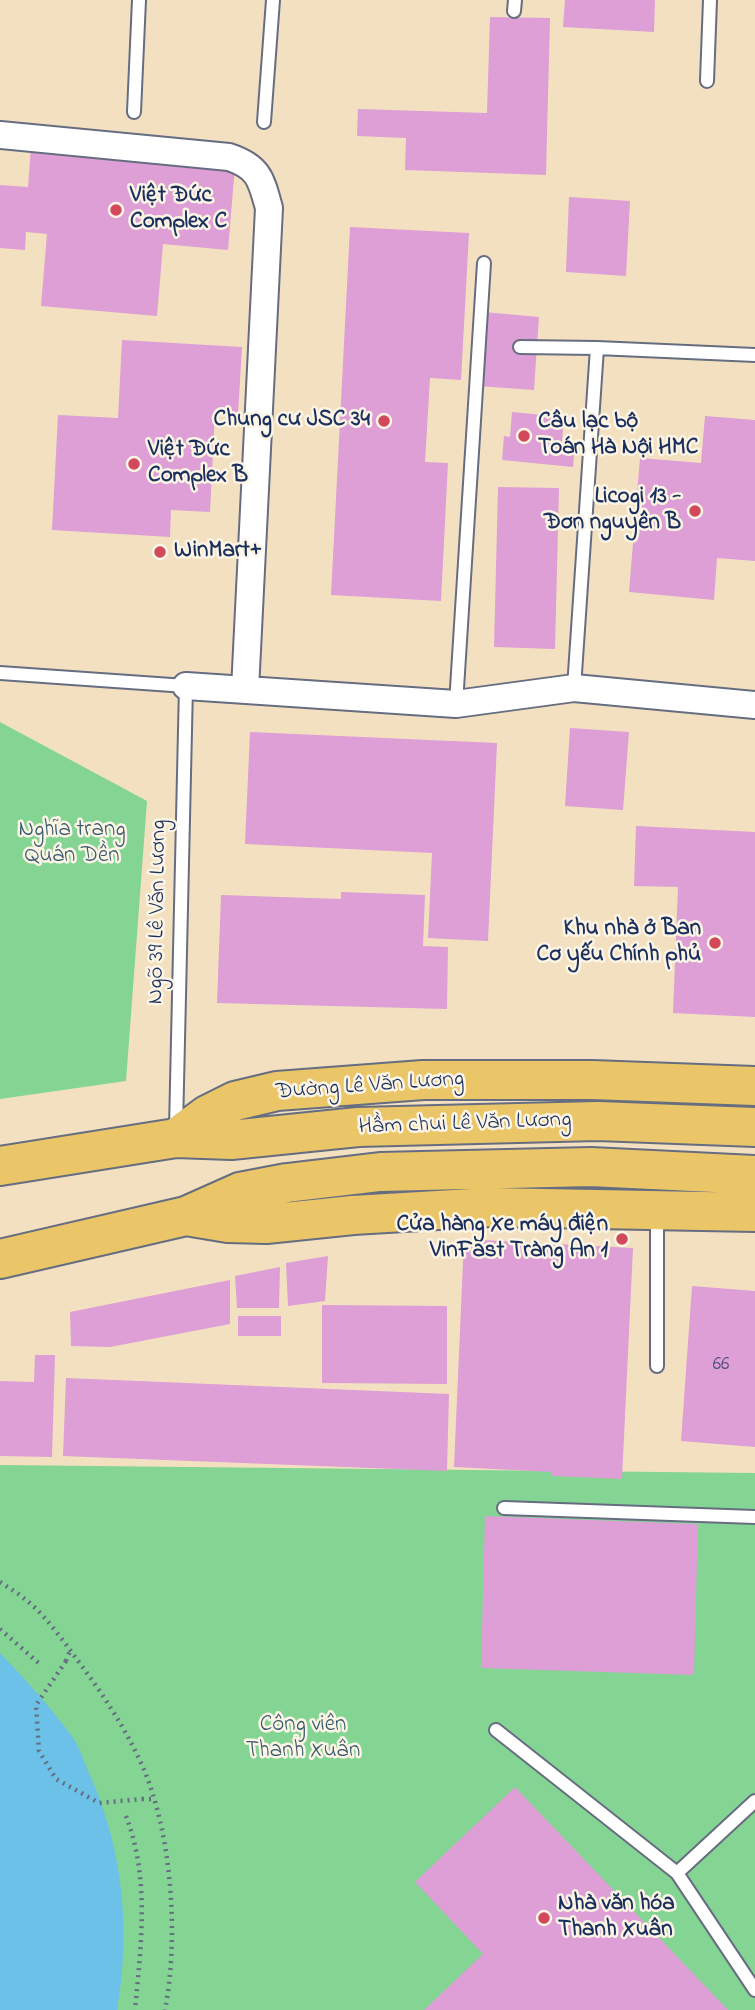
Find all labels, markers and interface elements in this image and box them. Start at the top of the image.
place label: Việt Đức Complex C [130,183,227,237]
marker: Việt Đức Complex C [108,202,124,218]
place label: Chung cư JSC 34 [214,407,370,435]
place label: Câu lạc bộ Toán Hà Nội HMC [538,409,698,463]
marker: Chung cư JSC 34 [376,413,392,429]
marker: Câu lạc bộ Toán Hà Nội HMC [516,428,532,444]
place label: Việt Đức Complex B [148,437,248,491]
marker: Việt Đức Complex B [126,456,142,472]
place label: Licogi 13 - Đơn nguyên B [544,484,681,538]
marker: Licogi 13 - Đơn nguyên B [687,503,703,519]
place label: WinMart+ [174,538,262,566]
marker: WinMart+ [152,544,168,560]
park label: Nghĩa trang Quán Dền [18,817,126,871]
street label: Ngõ 39 Lê Văn Lương [144,819,174,1005]
place label: Khu nhà ở Ban Cơ yếu Chính phủ [537,916,701,970]
marker: Khu nhà ở Ban Cơ yếu Chính phủ [707,935,723,951]
street label: Đường Lê Văn Lương [275,1067,465,1107]
street label: Hầm chui Lê Văn Lương [358,1107,572,1143]
place label: Cửa hàng Xe máy điện VinFast Tràng An 1 [396,1212,608,1266]
marker: Cửa hàng Xe máy điện VinFast Tràng An 1 [614,1231,630,1247]
house number: 66 [713,1355,729,1377]
park label: Công viên Thanh Xuân [246,1712,360,1766]
place label: Nhà văn hóa Thanh Xuân [558,1891,675,1945]
marker: Nhà văn hóa Thanh Xuân [536,1910,552,1926]

